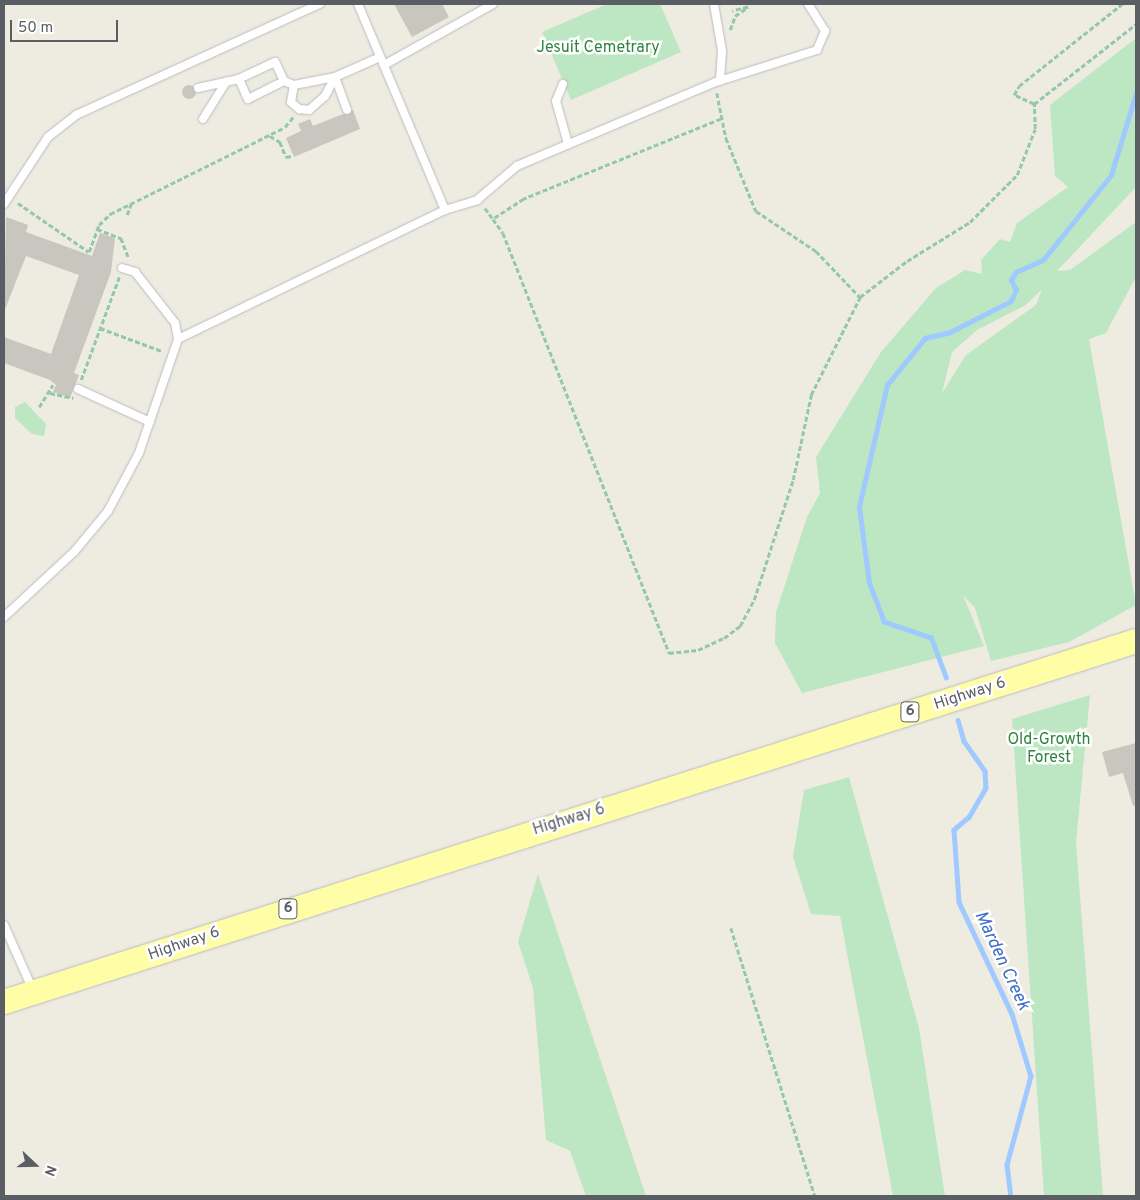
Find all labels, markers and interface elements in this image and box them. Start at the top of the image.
scale bar [12,10,120,42]
text: 50 m [18,19,53,38]
park label: Jesuit Cemetrary [536,38,660,58]
street label: Highway 6 [932,673,1008,715]
road number: 6 [900,700,920,724]
park label: Old-Growth Forest [1007,730,1091,768]
street label: Highway 6 [531,800,607,840]
road number: 6 [278,896,298,922]
water label: Marden Creek [969,908,1033,1014]
street label: Highway 6 [146,923,222,965]
north arrow [10,1140,60,1190]
text: N [40,1163,59,1178]

